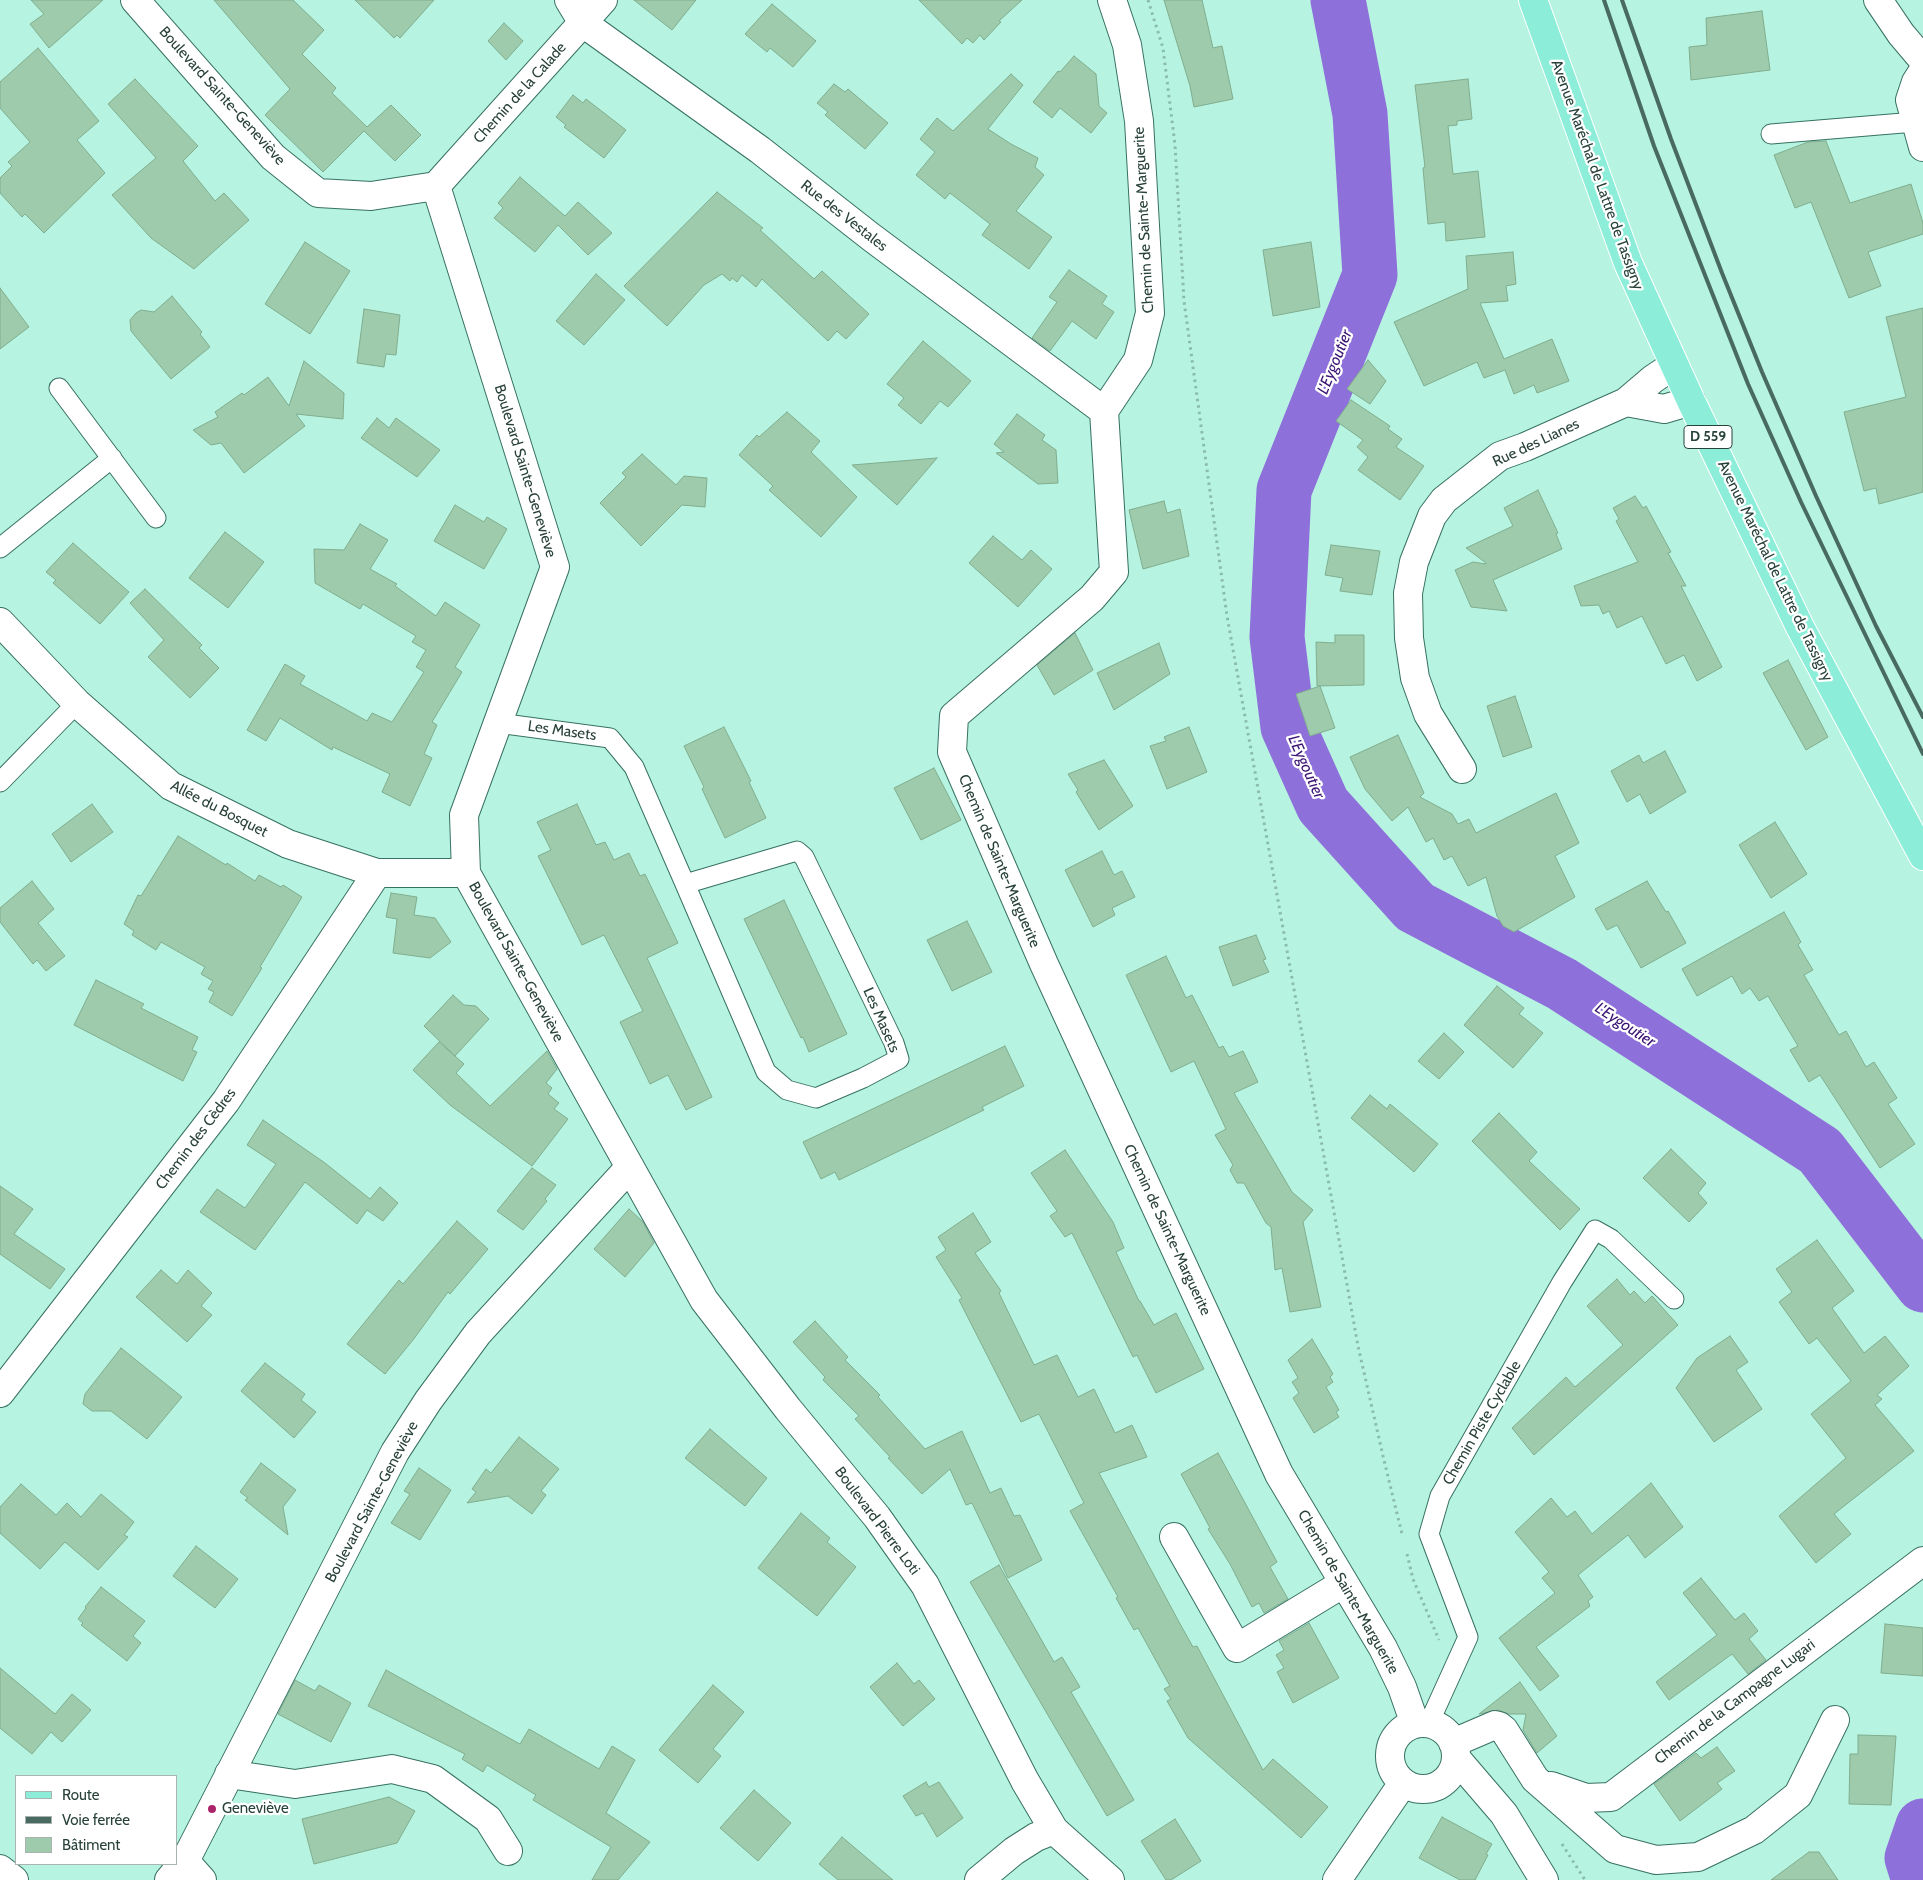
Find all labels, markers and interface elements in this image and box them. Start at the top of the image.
street label: Boulevard Sainte-Geneviève [155,23,289,169]
street label: Chemin de la Calade [470,39,570,147]
street label: Avenue Maréchal de Lattre de Tassigny [1547,57,1647,293]
street label: Chemin de Sainte-Marguerite [1130,126,1158,314]
street label: Rue des Vestales [797,177,891,255]
water label: L'Eygoutier [1313,327,1357,397]
street label: Boulevard Sainte-Geneviève [490,382,560,560]
street label: Rue des Lianes [1490,415,1582,471]
road number: D 559 [1684,426,1732,448]
street label: Avenue Maréchal de Lattre de Tassigny [1714,458,1836,684]
street label: Les Masets [527,717,597,745]
water label: L'Eygoutier [1283,732,1329,802]
street label: Chemin de Sainte-Marguerite [954,772,1044,950]
street label: Allée du Bosquet [167,777,271,841]
street label: Boulevard Sainte-Geneviève [464,879,568,1045]
street label: Les Masets [859,985,903,1055]
water label: L'Eygoutier [1591,999,1659,1051]
street label: Chemin des Cèdres [152,1085,240,1193]
street label: Chemin de Sainte-Marguerite [1119,1142,1215,1318]
street label: Chemin Piste Cyclable [1439,1358,1525,1488]
street label: Boulevard Sainte-Geneviève [322,1418,422,1586]
street label: Boulevard Pierre Loti [831,1464,923,1578]
street label: Chemin de Sainte-Marguerite [1294,1507,1402,1677]
street label: Chemin de la Campagne Lugari [1651,1636,1819,1768]
legend [15,1775,178,1865]
text: Route [62,1786,100,1804]
place label: Geneviève [222,1800,289,1818]
marker: Geneviève [206,1803,218,1815]
text: Voie ferrée [62,1811,130,1829]
text: Bâtiment [62,1836,120,1854]

